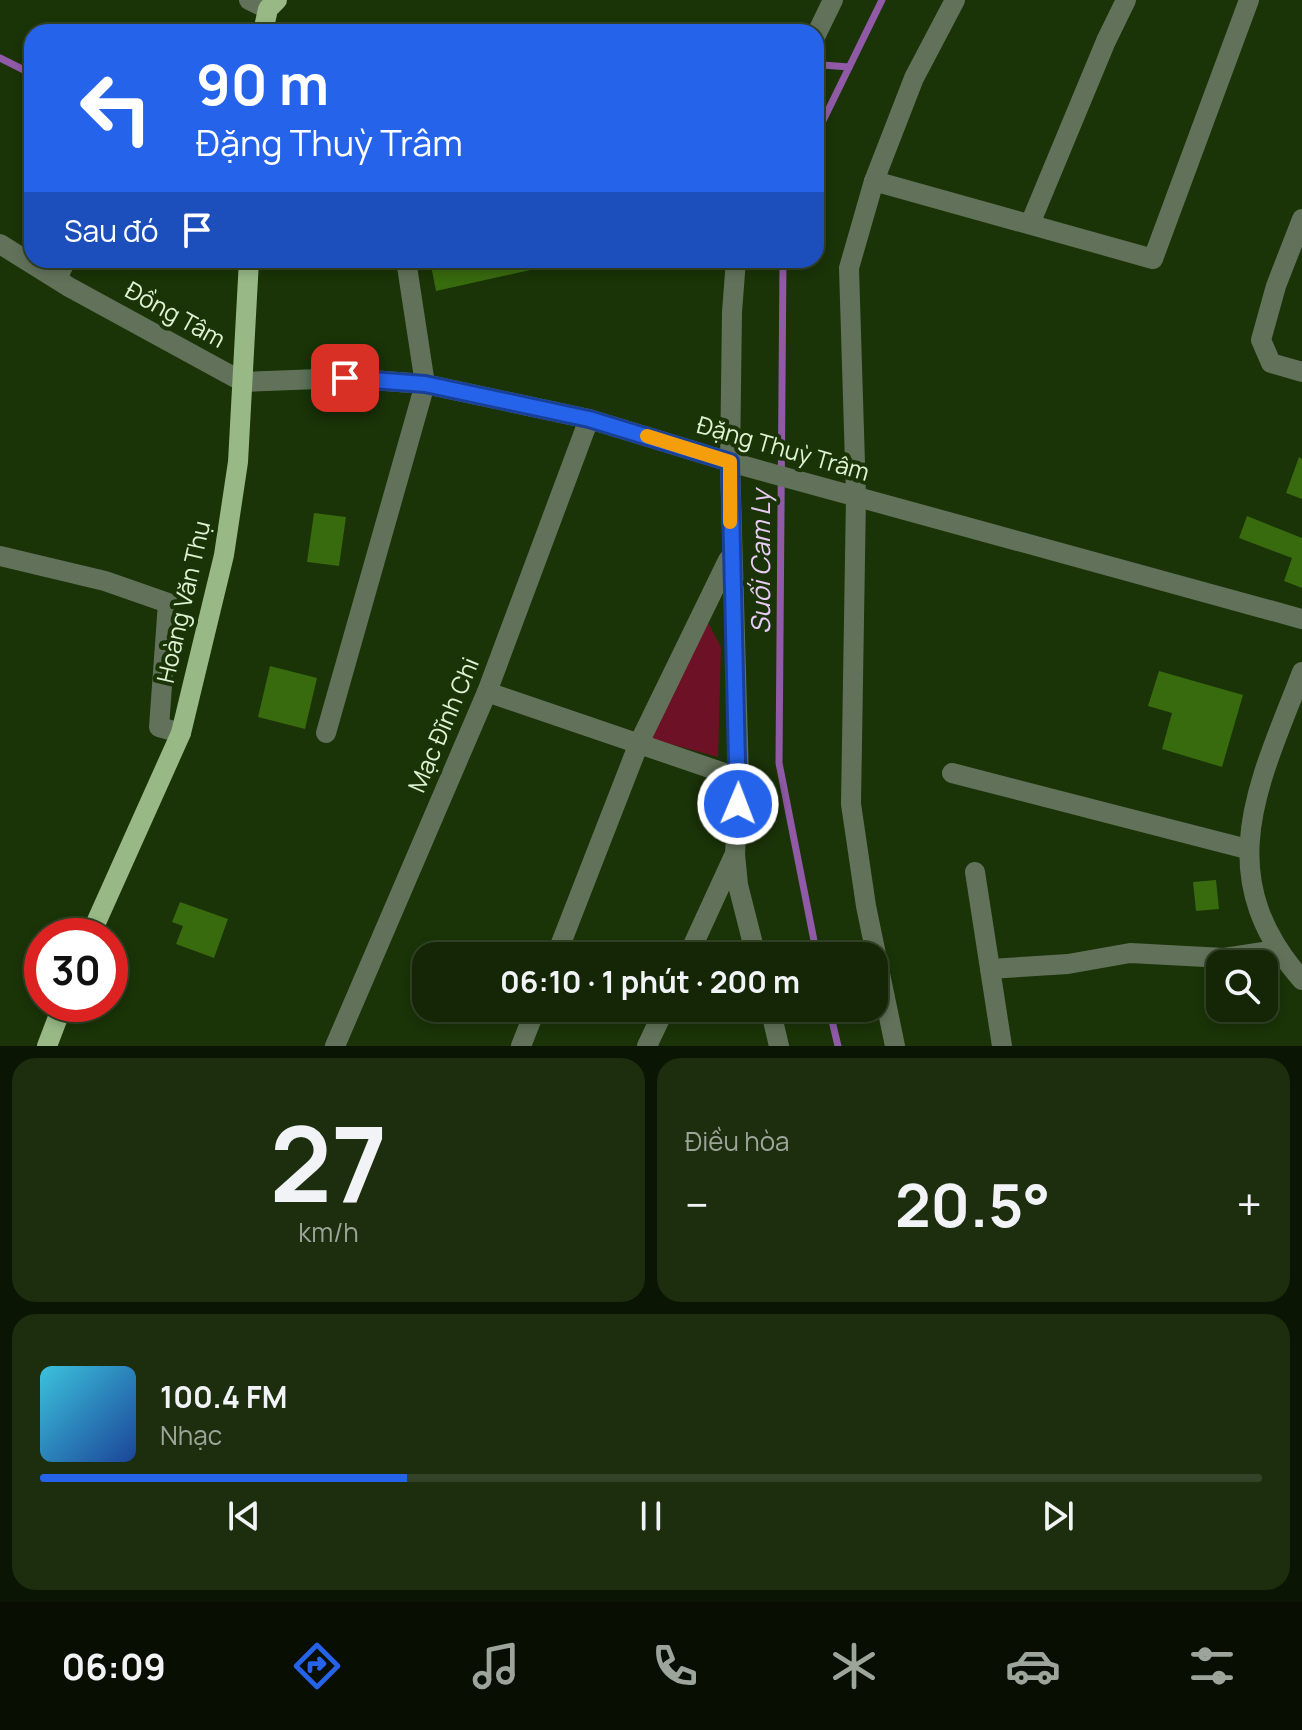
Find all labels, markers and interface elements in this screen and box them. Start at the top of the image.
text: 90 m [196,45,329,122]
icon: left [64,56,168,160]
text: Đặng Thuỳ Trâm [196,118,463,167]
icon: arrive [175,208,219,252]
text: Sau đó [64,210,159,251]
street label: Đồng Tâm [120,273,232,355]
pin [311,344,379,412]
icon: arrive [323,356,367,400]
street label: Đặng Thuỳ Trâm [693,407,873,488]
water label: Suối Cam Ly [742,487,778,634]
street label: Hoàng Văn Thụ [148,517,217,686]
street label: Mạc Đĩnh Chi [399,652,486,797]
position arrow [696,762,780,846]
speed limit sign: 30 [24,918,128,1022]
map controls [1206,950,1278,1022]
button: search [1206,950,1278,1022]
text: 06:10 · 1 phút · 200 m [500,961,800,1002]
text: 27 [270,1091,387,1233]
text: Điều hòa [685,1123,789,1159]
text: 20.5° [895,1163,1050,1245]
text: − [685,1174,709,1234]
text: + [1237,1174,1262,1234]
text: km/h [298,1214,359,1250]
text: 100.4 FM [160,1376,287,1417]
text: Nhạc [160,1417,222,1453]
icon: previous [222,1494,266,1538]
icon: pause [629,1494,673,1538]
icon: next [1036,1494,1080,1538]
icon: directions [289,1638,345,1694]
icon: music [468,1638,524,1694]
icon: phone [647,1638,703,1694]
icon: climate [826,1638,882,1694]
icon: car [1005,1638,1061,1694]
icon: filters [1184,1638,1240,1694]
text: 06:09 [62,1642,166,1691]

